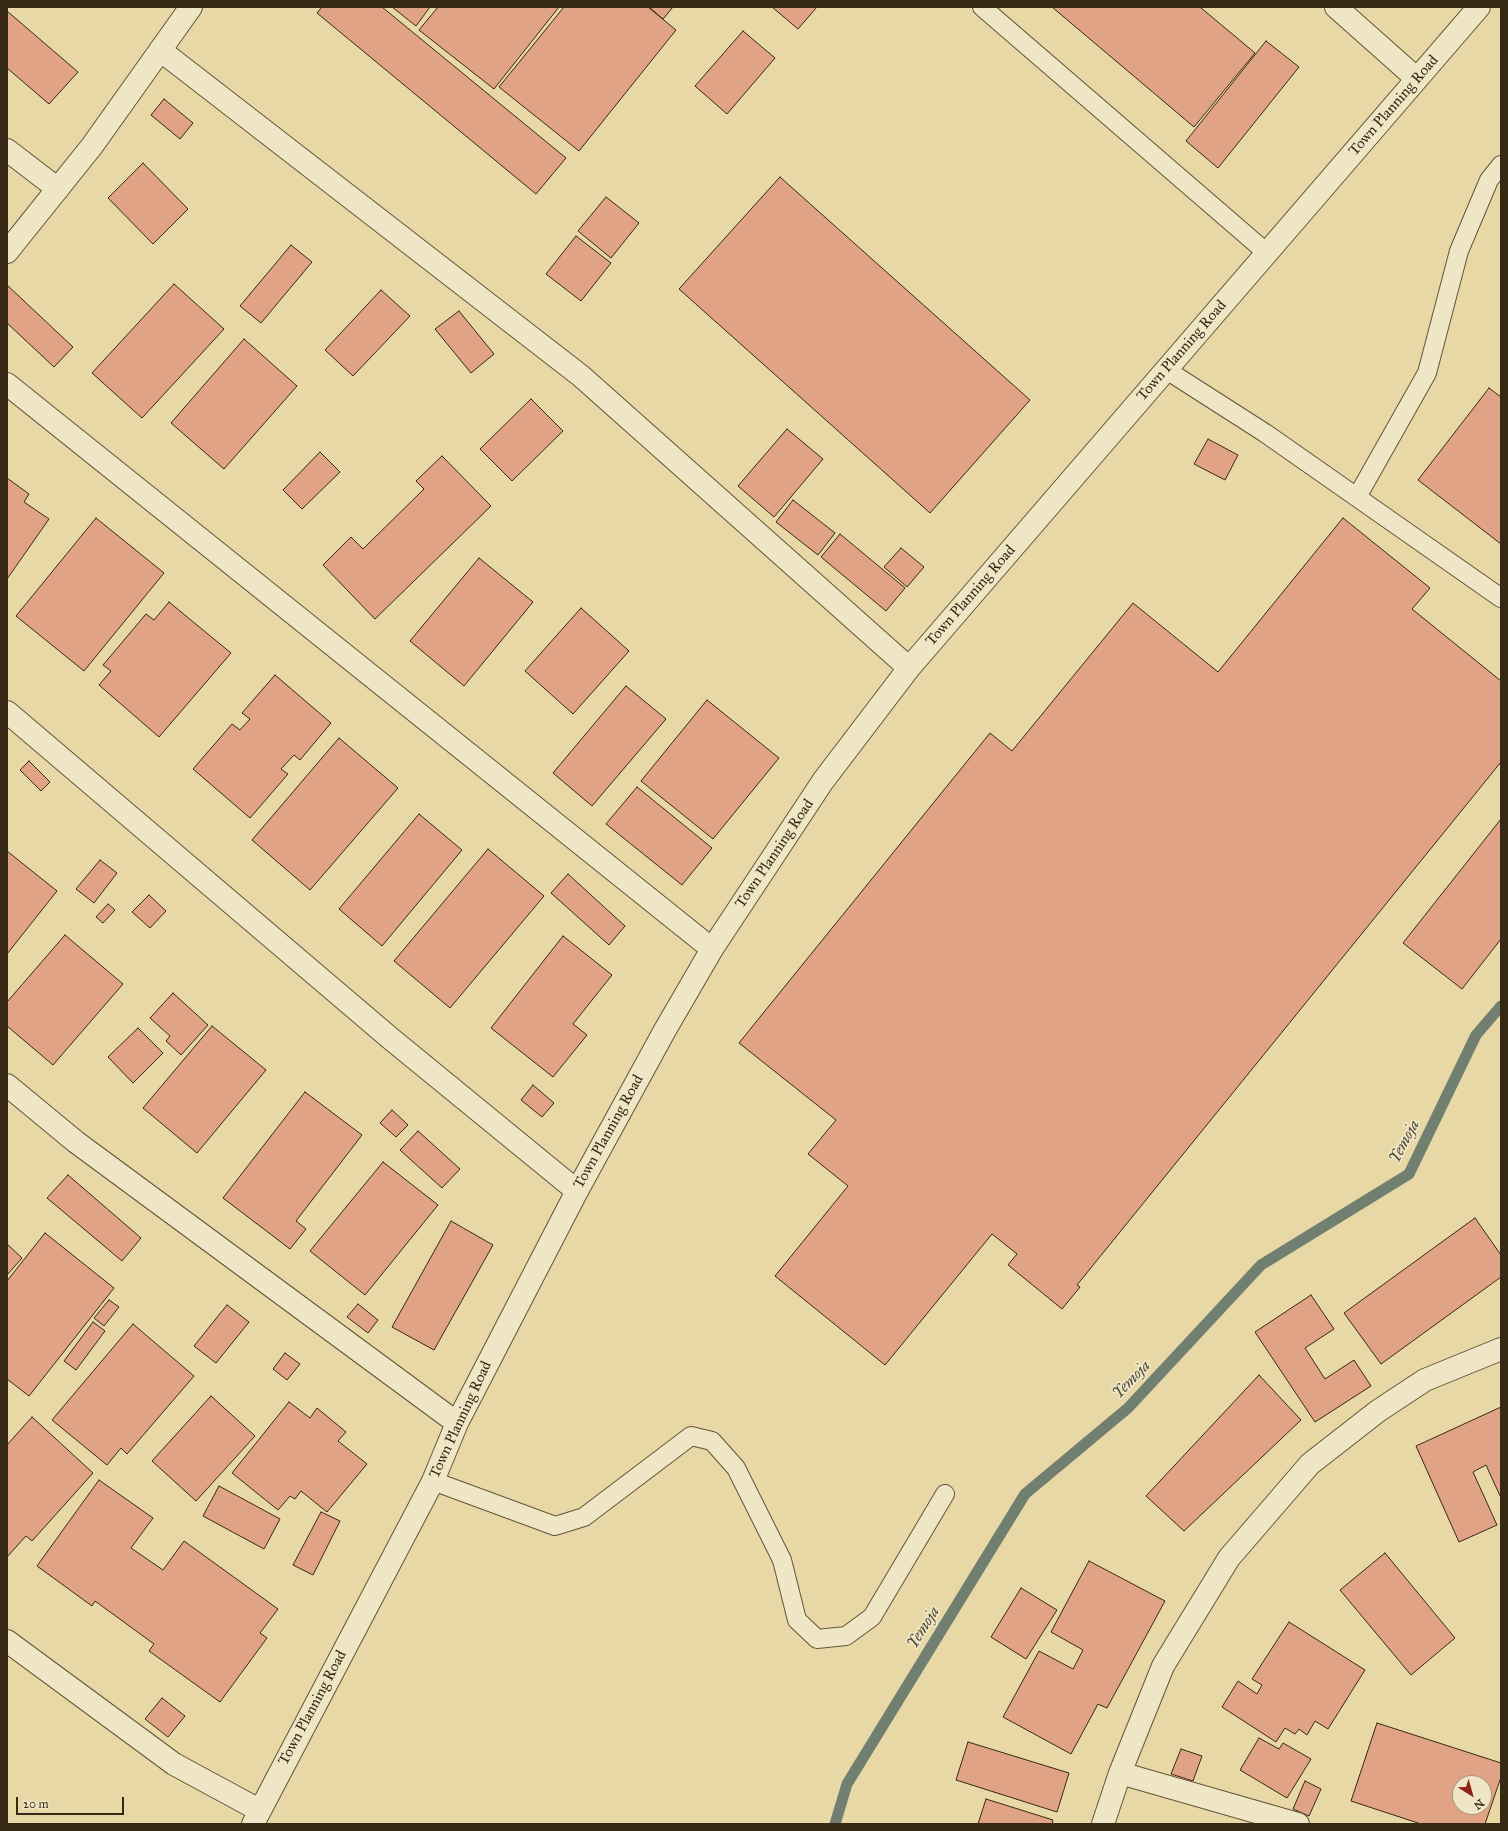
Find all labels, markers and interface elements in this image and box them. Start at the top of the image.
street label: Town Planning Road [1345,52,1443,160]
street label: Town Planning Road [1133,297,1231,405]
street label: Town Planning Road [922,542,1020,650]
street label: Town Planning Road [732,796,818,912]
street label: Town Planning Road [570,1072,648,1192]
water label: Yemoja [1386,1117,1424,1167]
water label: Yemoja [1109,1357,1155,1403]
street label: Town Planning Road [426,1358,496,1482]
water label: Yemoja [904,1603,944,1653]
street label: Town Planning Road [275,1648,351,1768]
north arrow [1452,1775,1492,1815]
scale bar [18,1789,126,1815]
text: N [1471,1796,1487,1812]
text: 20 m [23,1797,49,1811]

